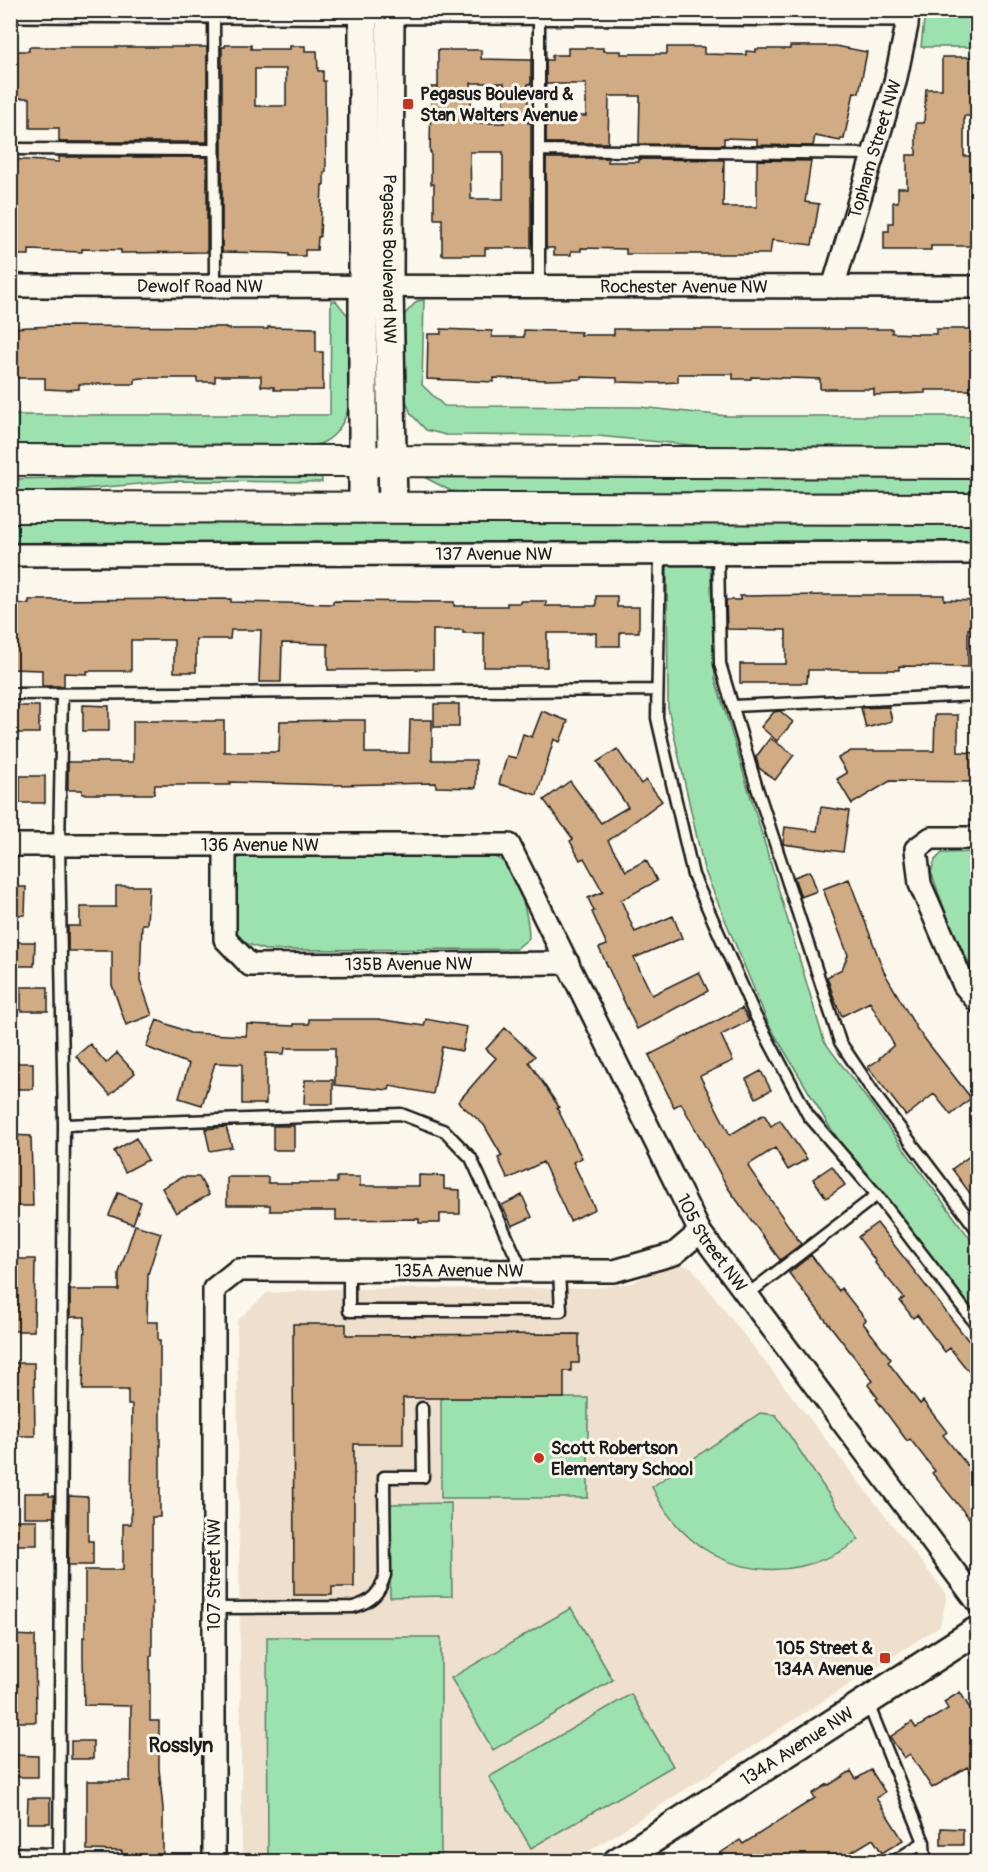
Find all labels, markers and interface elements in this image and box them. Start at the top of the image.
street label: Topham Street NW [843,77,907,222]
place label: Pegasus Boulevard & Stan Walters Avenue [420,83,579,127]
marker: Pegasus Boulevard & Stan Walters Avenue [401,97,415,111]
street label: Pegasus Boulevard NW [377,174,402,344]
street label: Dewolf Road NW [137,275,263,298]
street label: Rochester Avenue NW [600,275,768,298]
street label: 137 Avenue NW [435,542,553,566]
street label: 136 Avenue NW [201,834,319,857]
street label: 135B Avenue NW [345,952,473,976]
street label: 105 Street NW [671,1190,752,1297]
street label: 135A Avenue NW [395,1259,524,1282]
place label: Scott Robertson Elementary School [551,1437,693,1481]
marker: Scott Robertson Elementary School [532,1451,546,1465]
street label: 107 Street NW [203,1518,226,1632]
place label: 105 Street & 134A Avenue [775,1637,874,1681]
marker: 105 Street & 134A Avenue [878,1651,892,1665]
street label: 134A Avenue NW [736,1701,858,1791]
district label: Rosslyn [149,1733,213,1758]

